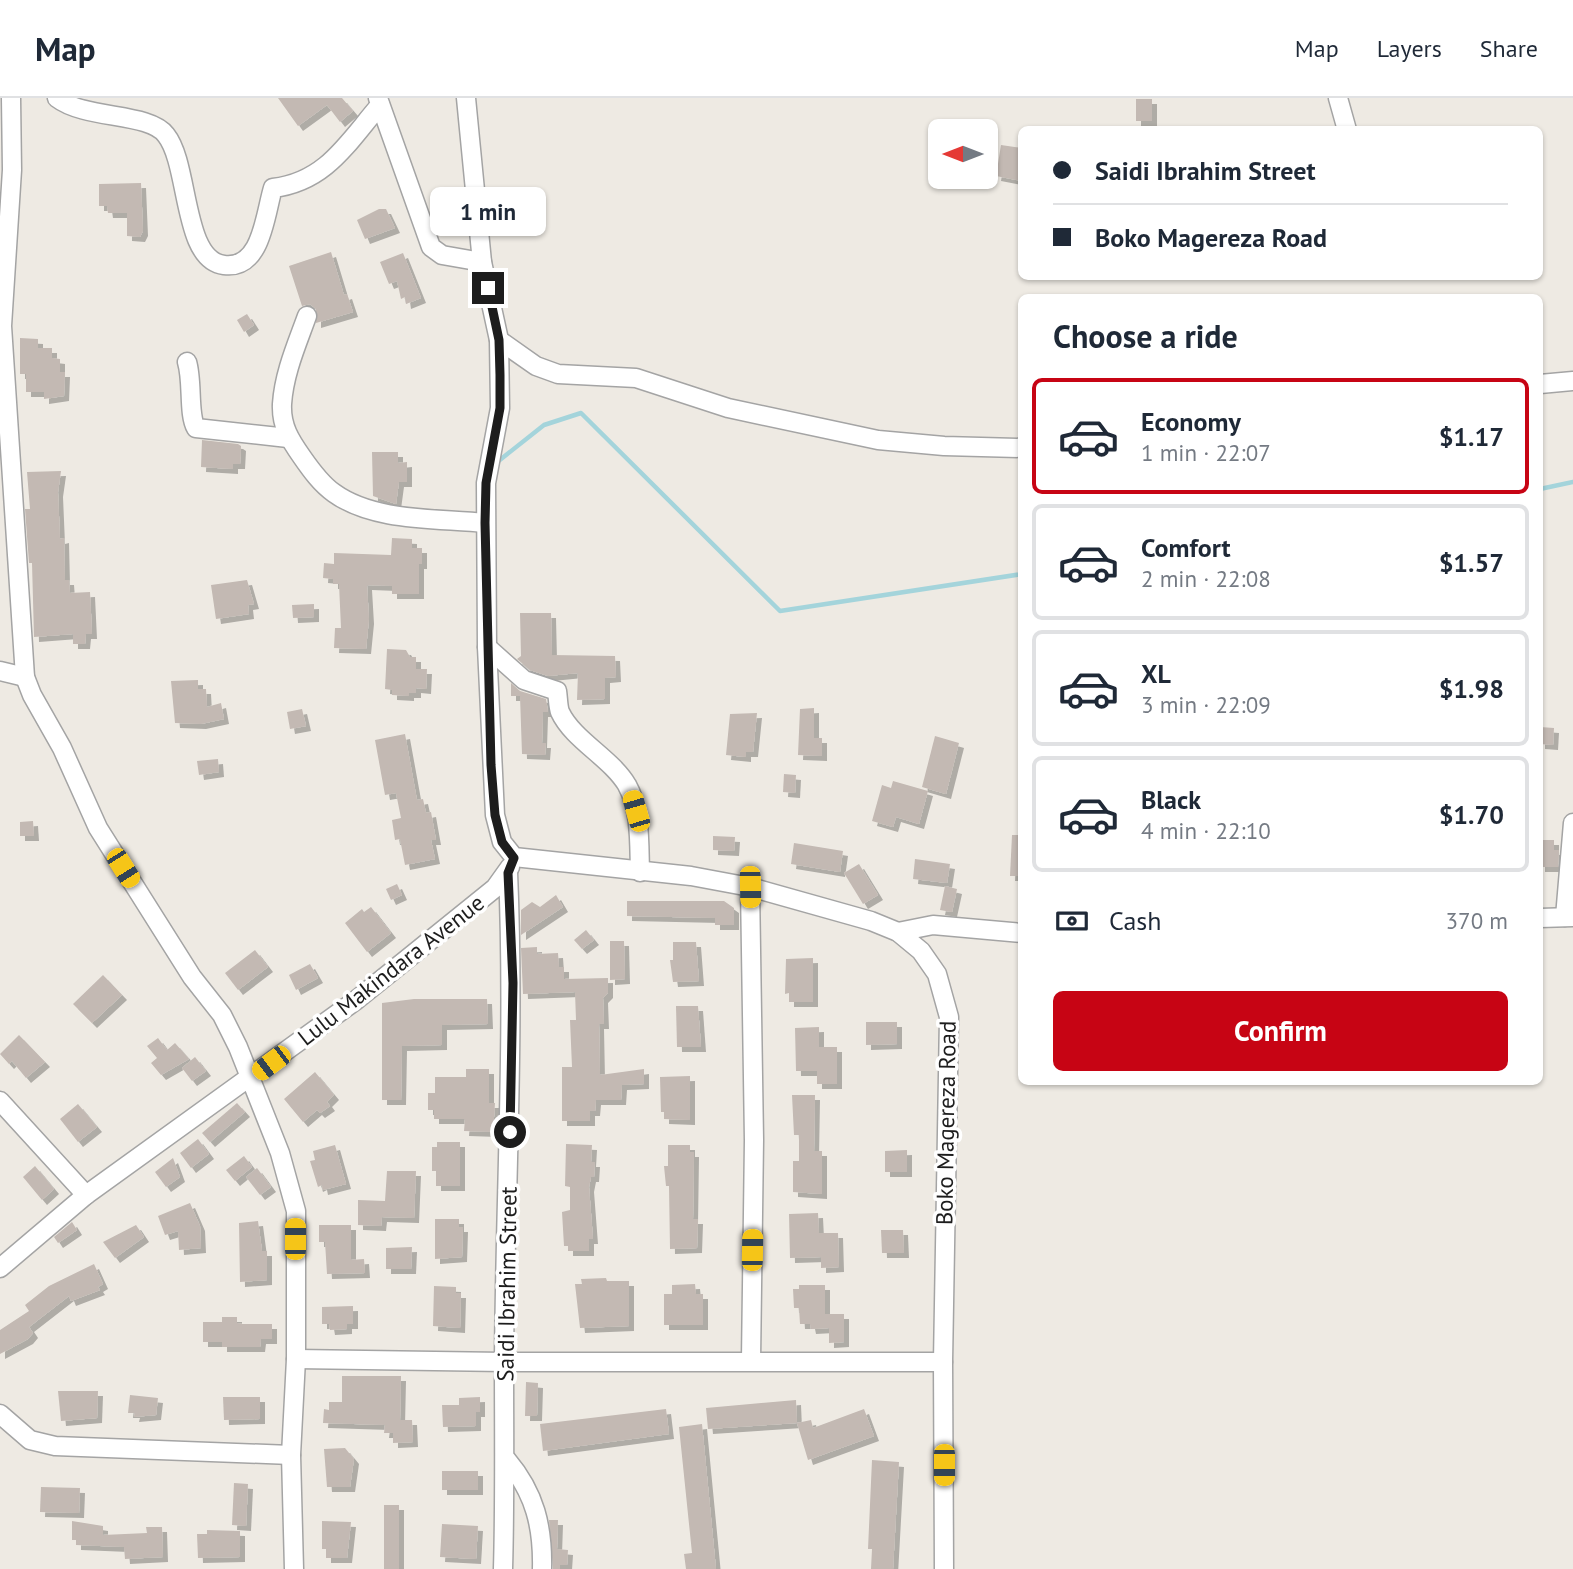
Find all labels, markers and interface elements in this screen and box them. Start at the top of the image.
text: Map [35,27,96,70]
text: Map [1295,33,1339,64]
text: Layers [1377,33,1442,64]
text: Share [1480,33,1538,64]
north arrow [928,119,998,189]
map controls [928,119,998,189]
text: Saidi Ibrahim Street [1095,154,1316,187]
callout: 1 min [430,186,546,236]
text: 1 min [460,197,516,226]
text: Boko Magereza Road [1095,221,1327,254]
route end [472,272,504,304]
text: Choose a ride [1053,315,1238,357]
icon: car [1057,405,1120,468]
text: Economy [1141,405,1241,438]
text: $1.17 [1439,420,1504,453]
text: 1 min · 22:07 [1141,438,1271,467]
icon: car [1057,531,1120,594]
text: Comfort [1141,531,1231,564]
text: $1.57 [1439,546,1504,579]
text: 2 min · 22:08 [1141,564,1271,593]
icon: car [1057,657,1120,720]
text: XL [1141,657,1171,690]
text: $1.98 [1439,672,1504,705]
text: 3 min · 22:09 [1141,690,1271,719]
icon: car [1057,783,1120,846]
text: Black [1141,783,1201,816]
car [621,788,652,834]
text: $1.70 [1439,798,1504,831]
text: 4 min · 22:10 [1141,816,1271,845]
car [103,845,144,891]
car [740,866,761,908]
street label: Lulu Makindara Avenue [292,888,490,1051]
icon: cash [1053,902,1091,940]
text: Cash [1109,904,1161,937]
text: 370 m [1446,906,1508,935]
button: Confirm [1053,991,1508,1071]
street label: Boko Magereza Road [929,1021,962,1225]
car [248,1042,295,1084]
route start [494,1116,526,1148]
street label: Saidi Ibrahim Street [490,1186,523,1382]
car [285,1218,306,1260]
car [742,1229,763,1271]
car [934,1444,955,1486]

